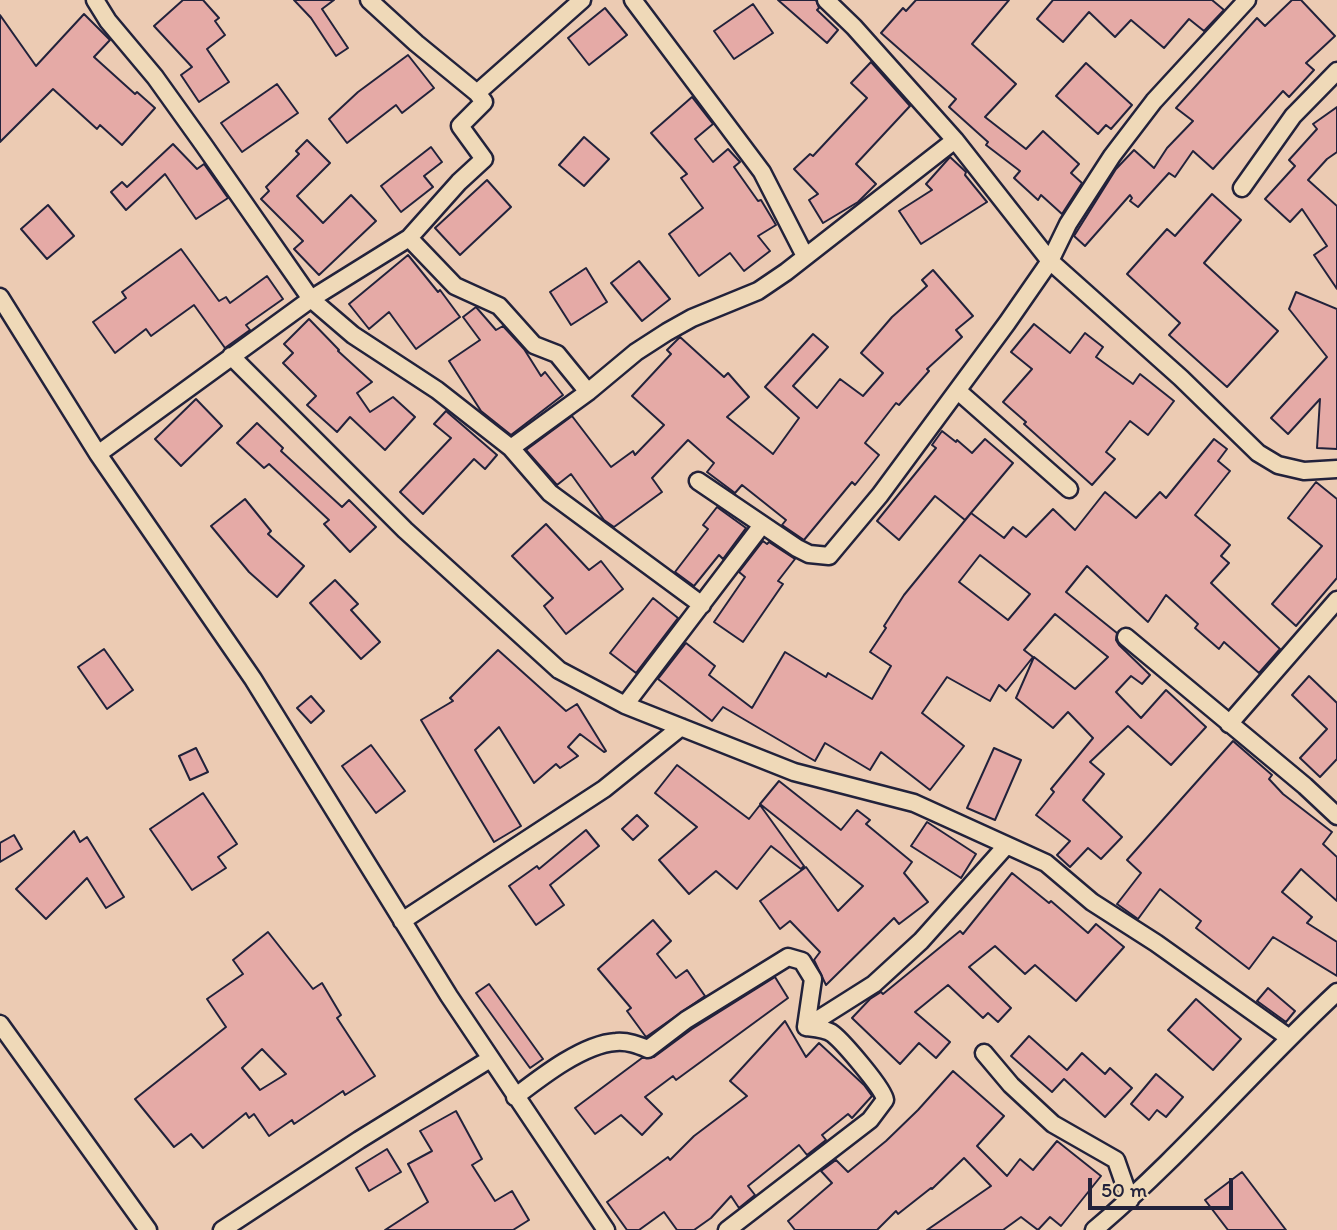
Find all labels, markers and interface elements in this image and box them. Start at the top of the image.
scale bar [1092,1164,1237,1208]
text: 50 m [1101,1177,1147,1202]

